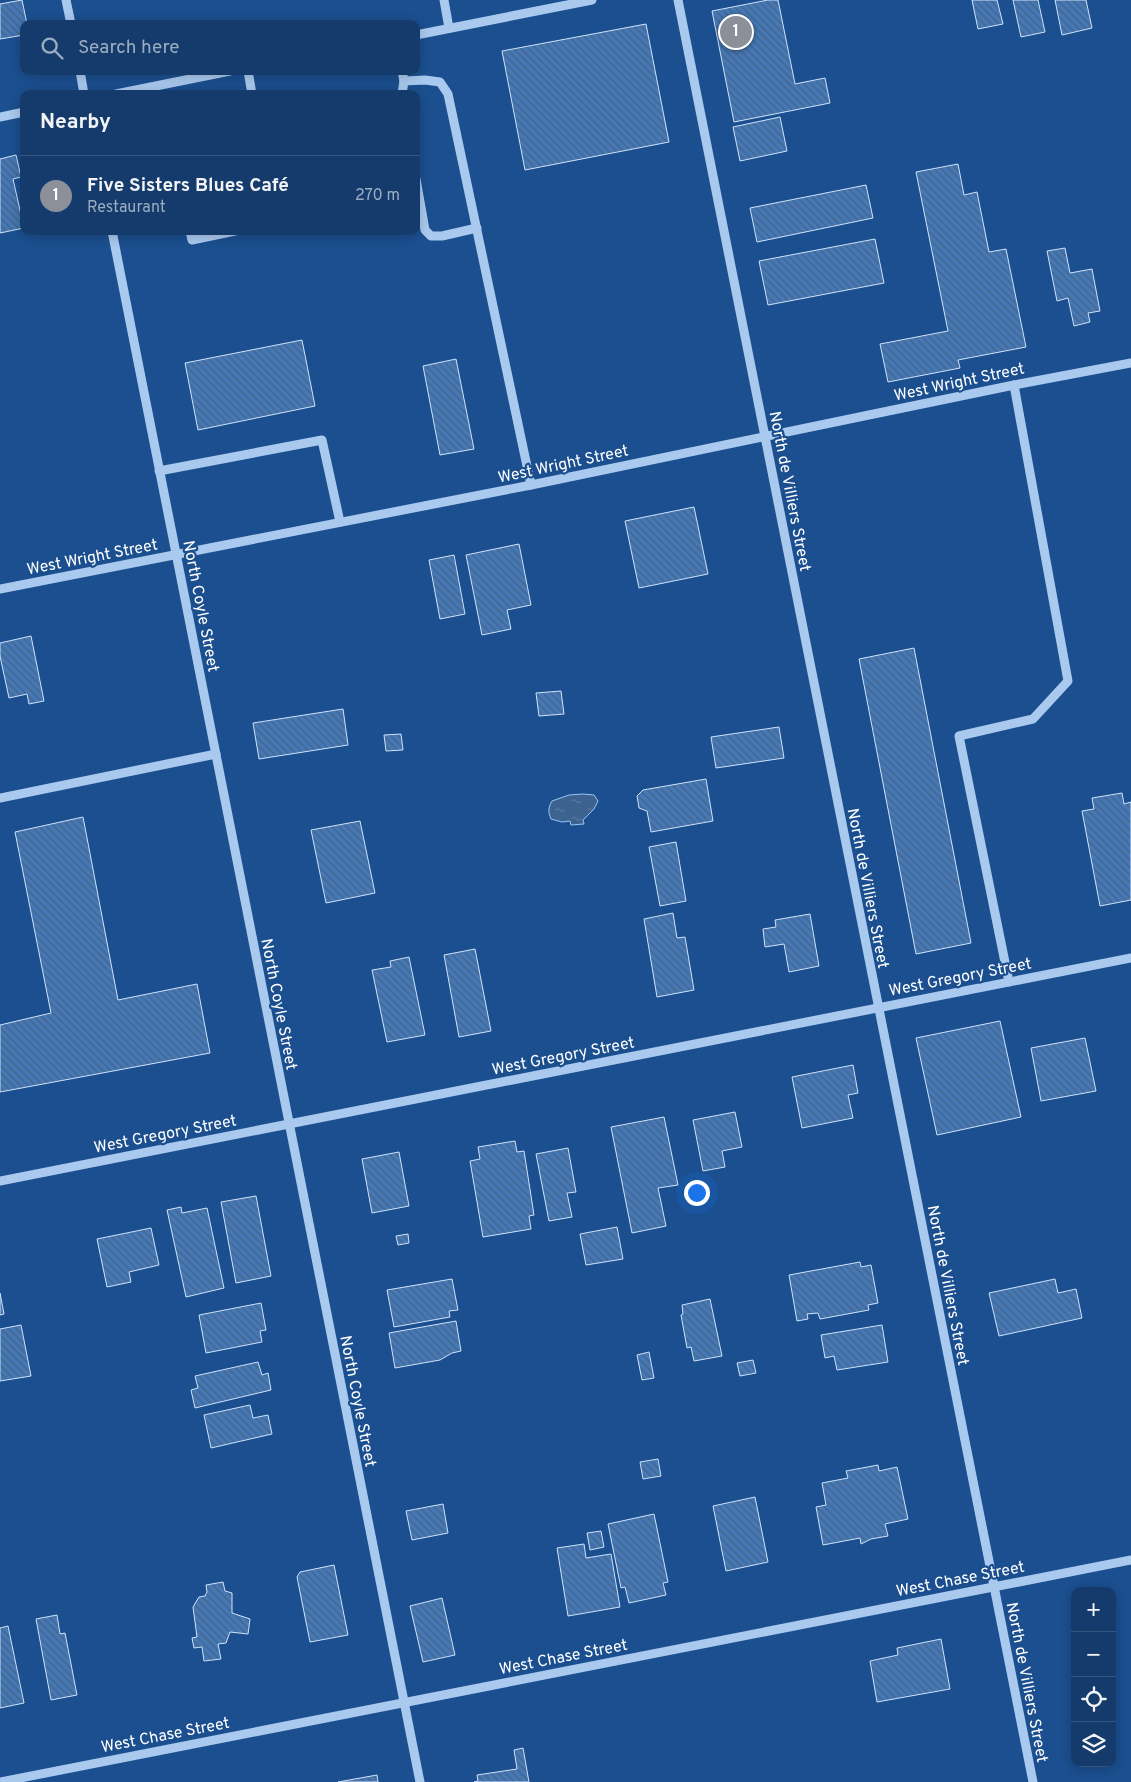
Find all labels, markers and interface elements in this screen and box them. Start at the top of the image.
pin: 1 [720,13,752,51]
search box [20,20,420,75]
icon: search [38,34,66,62]
text: Search here [78,36,180,60]
text: Nearby [40,109,111,136]
text: Five Sisters Blues Café [87,174,289,198]
text: 1 [53,186,59,206]
text: 270 m [355,186,400,206]
text: Restaurant [87,198,166,218]
street label: West Wright Street [892,359,1026,407]
street label: North de Villiers Street [764,409,814,573]
street label: West Wright Street [496,441,630,489]
street label: West Wright Street [25,535,159,580]
street label: North Coyle Street [177,539,223,674]
street label: North de Villiers Street [842,806,892,970]
street label: North Coyle Street [255,937,301,1072]
street label: West Gregory Street [887,954,1033,1002]
street label: West Gregory Street [490,1033,636,1081]
street label: West Gregory Street [92,1111,238,1159]
your location [684,1180,710,1206]
street label: North de Villiers Street [922,1203,972,1367]
street label: North Coyle Street [334,1334,380,1469]
street label: West Chase Street [894,1558,1026,1602]
map controls [1071,1587,1116,1767]
button: + [1071,1587,1116,1632]
street label: North de Villiers Street [1001,1600,1051,1764]
button: − [1071,1632,1116,1677]
street label: West Chase Street [497,1636,629,1680]
button: locate [1071,1677,1116,1722]
street label: West Chase Street [99,1714,231,1758]
button: layers [1071,1722,1116,1767]

